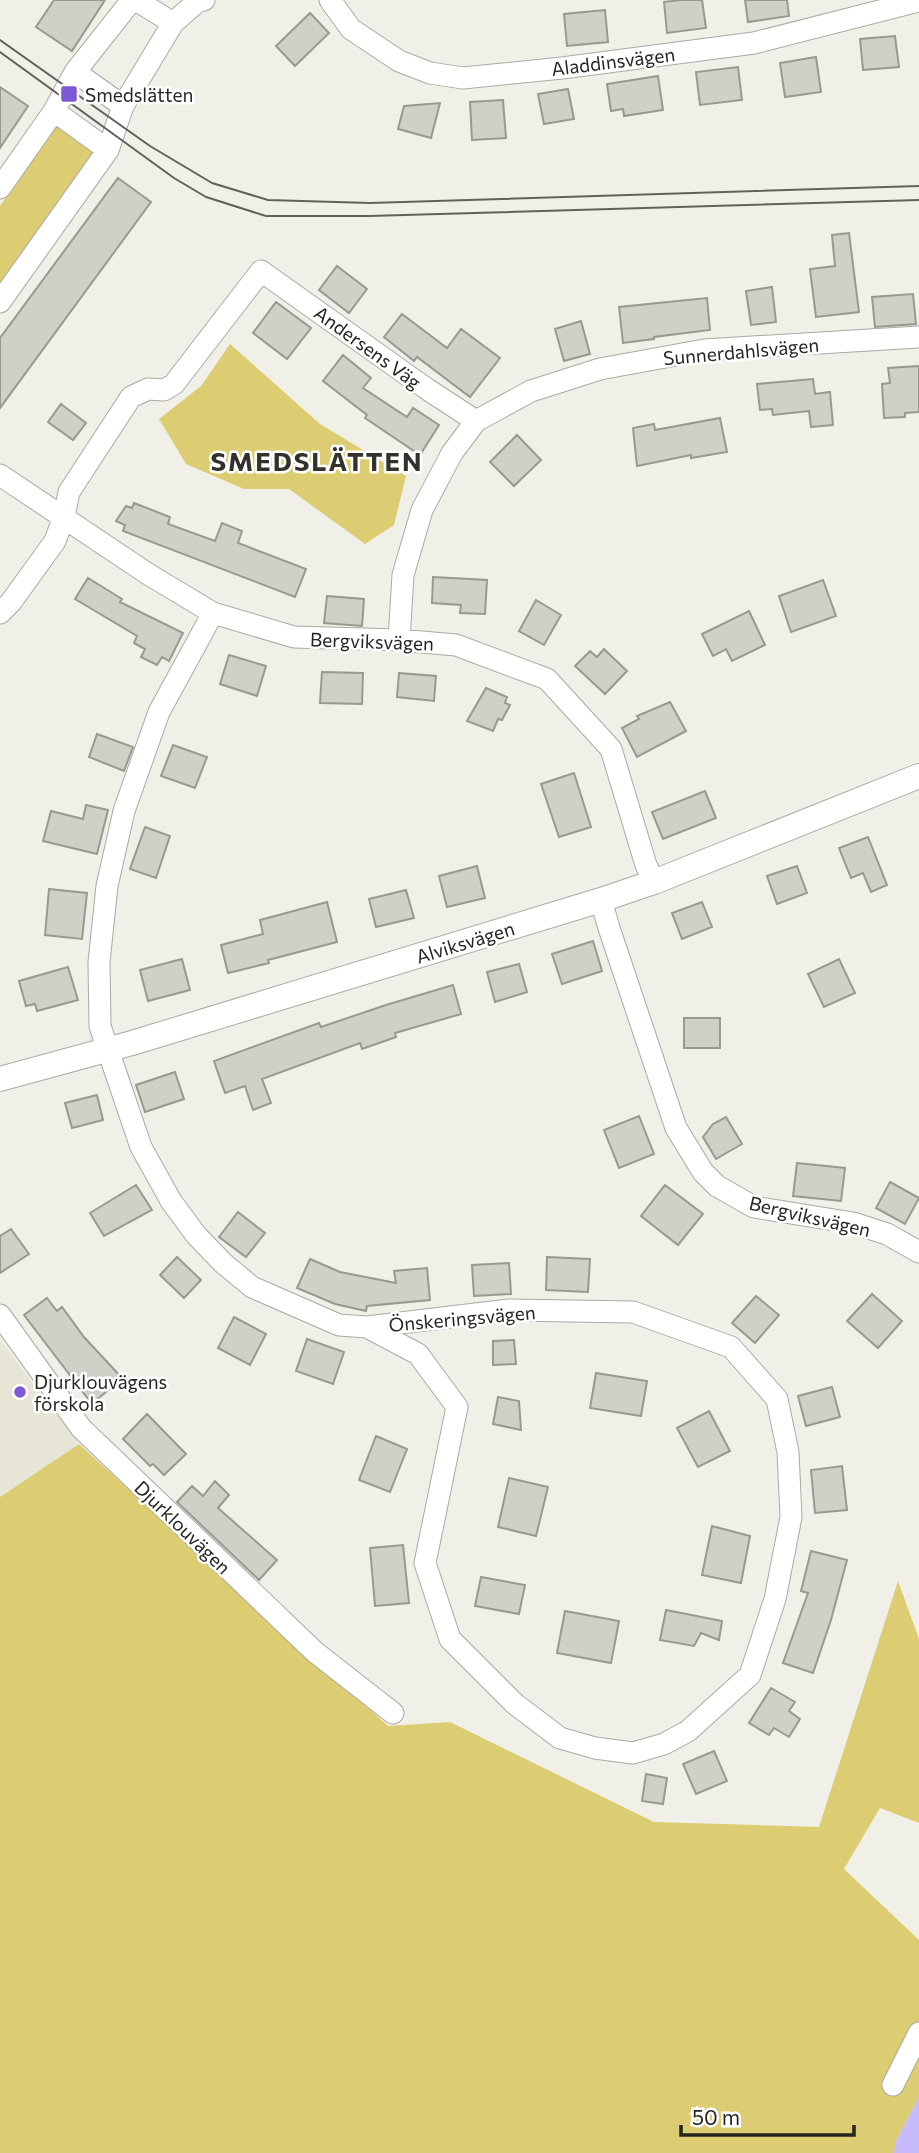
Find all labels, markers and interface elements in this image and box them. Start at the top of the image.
street label: Aladdinsvägen [550,42,676,80]
place label: Smedslätten [85,83,193,106]
marker: Smedslätten [59,84,79,104]
street label: Andersens Väg [310,301,426,393]
street label: Sunnerdahlsvägen [662,333,820,369]
district label: SMEDSLÄTTEN [210,445,424,476]
street label: Bergviksvägen [310,627,434,655]
street label: Alviksvägen [413,916,517,968]
street label: Bergviksvägen [747,1191,873,1241]
street label: Önskeringsvägen [388,1300,536,1336]
place label: Djurklouvägens förskola [34,1370,167,1415]
marker: Djurklouvägens förskola [12,1384,28,1400]
street label: Djurklouvägen [130,1475,236,1579]
scale bar [681,2094,854,2138]
text: 50 m [692,2104,740,2129]

